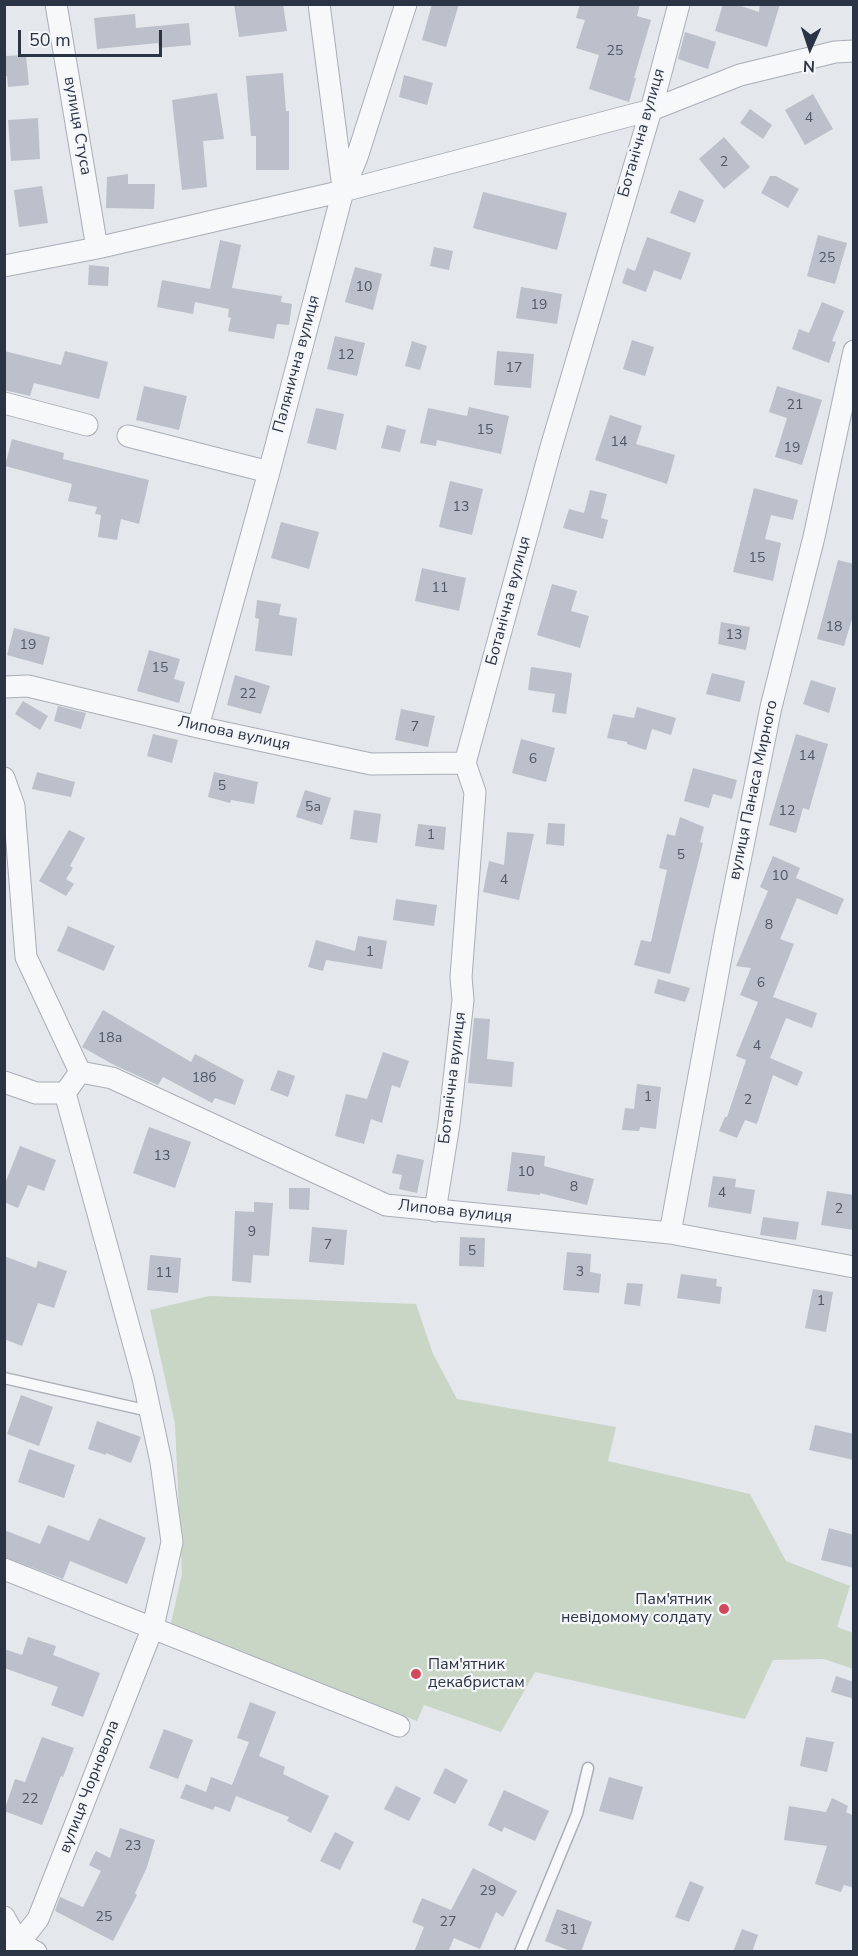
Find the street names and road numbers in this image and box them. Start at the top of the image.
street label: Ботанічна вулиця [614,66,670,200]
street label: вулиця Стуса [59,75,95,177]
street label: Палянична вулиця [269,293,325,435]
street label: Ботанічна вулиця [483,534,535,668]
street label: вулиця Панаса Мирного [726,698,782,882]
street label: Липова вулиця [176,713,292,755]
street label: Ботанічна вулиця [435,1011,471,1145]
street label: Липова вулиця [397,1196,513,1228]
street label: вулиця Чорновола [56,1718,124,1856]

